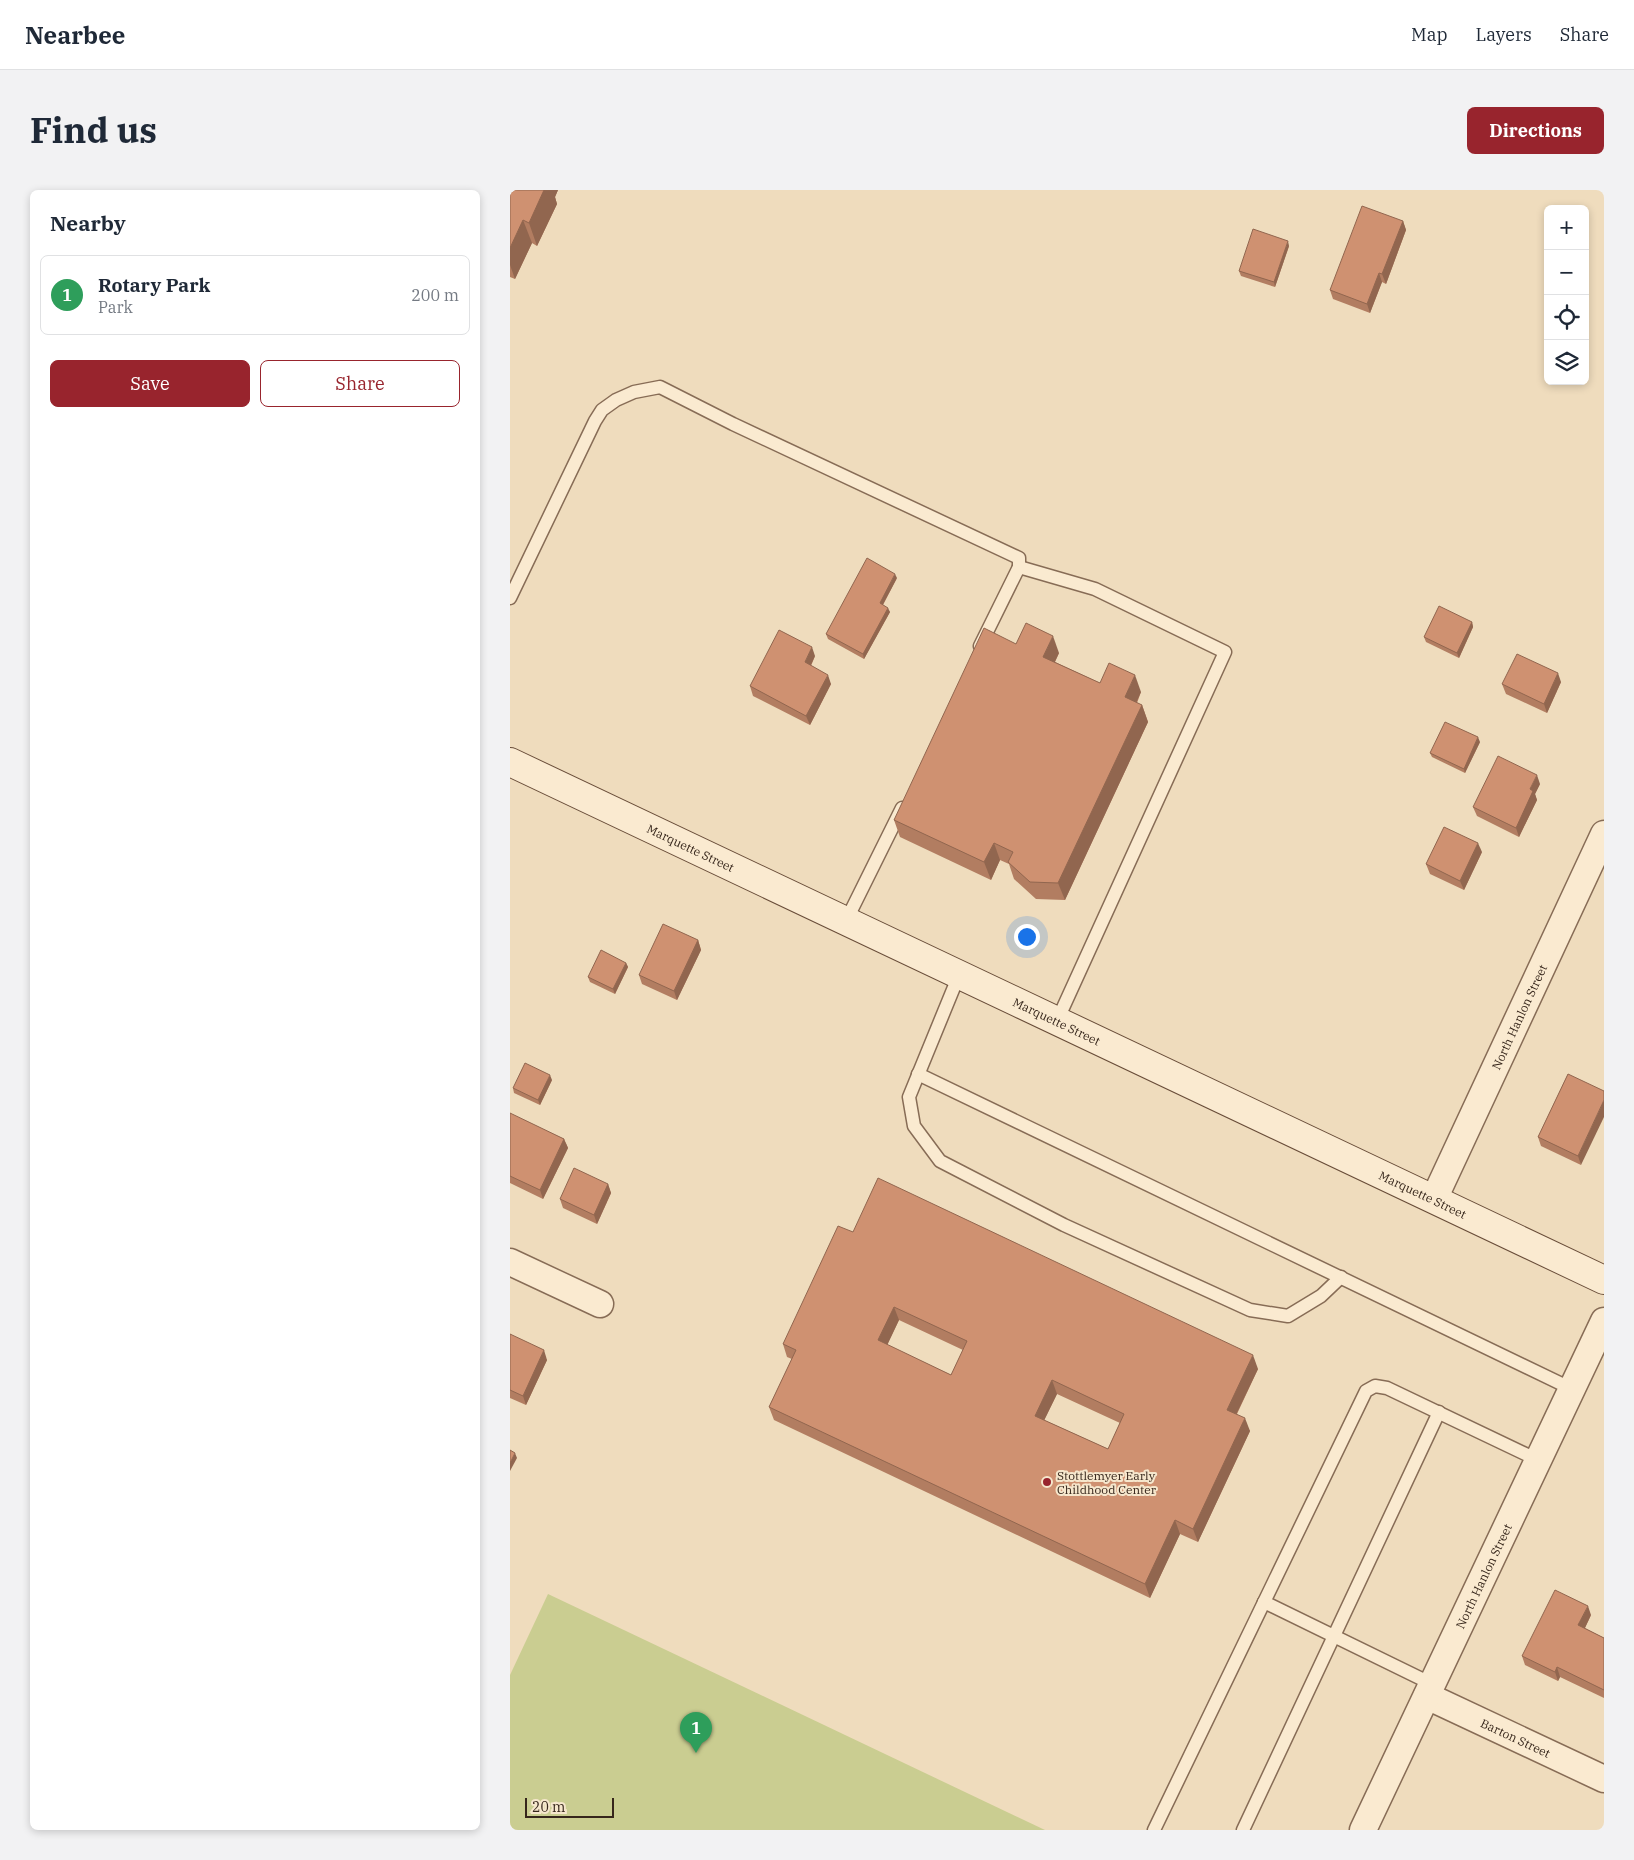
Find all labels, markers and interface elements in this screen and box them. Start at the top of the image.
text: Nearbee [25,19,125,51]
text: Map [1411,23,1448,46]
text: Layers [1476,23,1532,46]
text: Share [1560,23,1609,46]
text: Find us [30,107,157,153]
button: Directions [1467,107,1604,154]
map controls [1544,205,1589,385]
button: + [1544,205,1589,250]
text: Nearby [50,209,126,237]
button: − [1544,250,1589,295]
text: Rotary Park [98,273,210,297]
text: 1 [62,285,72,305]
text: 200 m [411,285,459,305]
button: locate [1544,295,1589,340]
text: Park [98,297,133,317]
button: layers [1544,340,1589,385]
button: Save [50,360,250,407]
button: Share [260,360,460,407]
street label: Marquette Street [645,821,737,875]
your location [1014,924,1040,950]
street label: North Hanlon Street [1488,962,1550,1072]
street label: Marquette Street [1011,994,1103,1048]
street label: Marquette Street [1377,1167,1469,1221]
place label: Stottlemyer Early Childhood Center [1057,1468,1157,1497]
marker: Stottlemyer Early Childhood Center [1041,1476,1053,1488]
street label: North Hanlon Street [1452,1521,1514,1631]
pin: 1 [680,1712,712,1753]
street label: Barton Street [1478,1715,1553,1760]
scale bar [525,1795,614,1818]
text: 20 m [532,1798,565,1816]

